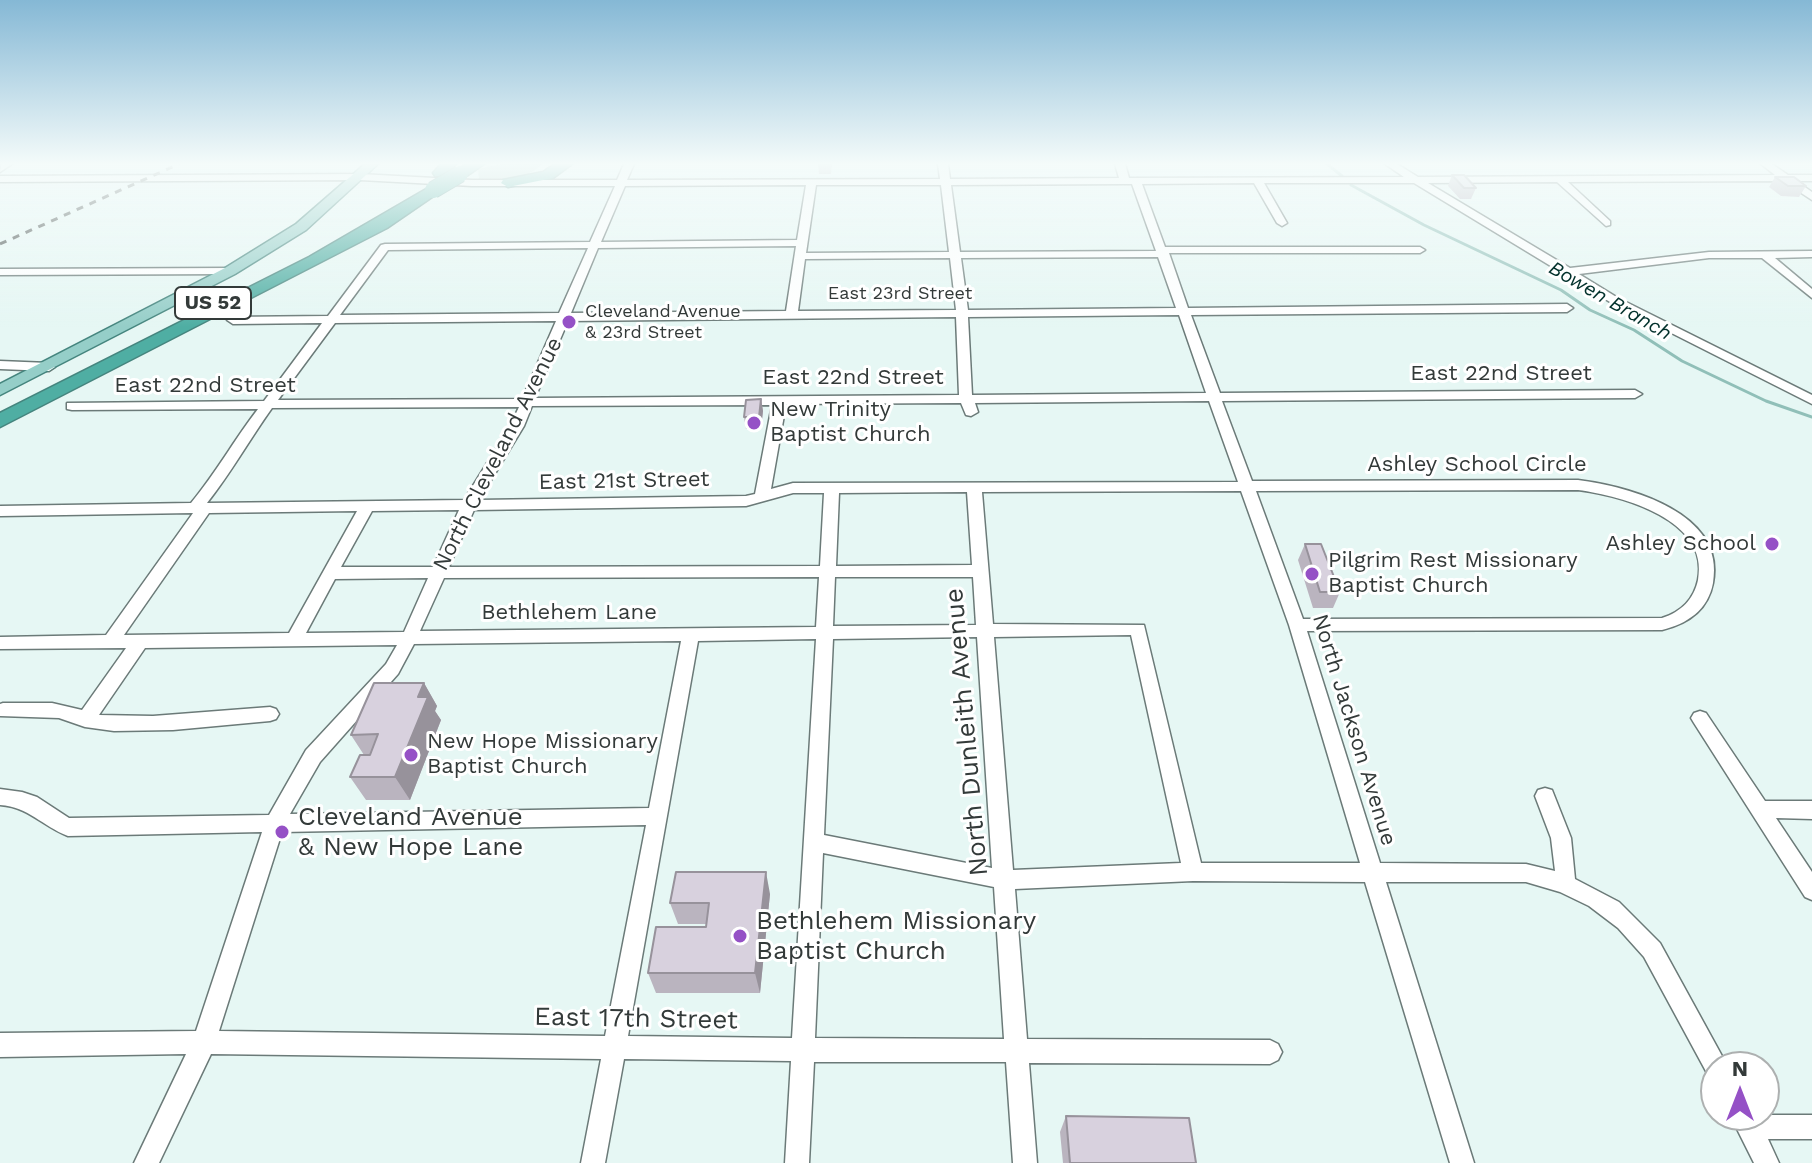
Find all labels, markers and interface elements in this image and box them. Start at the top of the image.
water label: Bowen Branch [1544,256,1676,346]
street label: East 23rd Street [828,283,972,305]
road number: US 52 [175,287,251,319]
place label: Cleveland Avenue & 23rd Street [585,301,741,344]
marker: Cleveland Avenue & 23rd Street [560,313,578,331]
street label: North Cleveland Avenue [428,333,568,575]
street label: East 22nd Street [1410,361,1592,387]
street label: East 22nd Street [762,365,944,391]
street label: East 22nd Street [114,373,296,399]
place label: New Trinity Baptist Church [770,397,931,448]
marker: New Trinity Baptist Church [745,414,763,432]
street label: Ashley School Circle [1367,452,1587,478]
street label: East 21st Street [538,466,710,496]
place label: Ashley School [1605,531,1756,557]
marker: Ashley School [1763,535,1781,553]
place label: Pilgrim Rest Missionary Baptist Church [1328,548,1578,600]
marker: Pilgrim Rest Missionary Baptist Church [1303,565,1321,583]
street label: North Dunleith Avenue [939,587,995,877]
street label: Bethlehem Lane [481,600,657,626]
street label: North Jackson Avenue [1306,611,1402,849]
place label: New Hope Missionary Baptist Church [427,729,658,780]
marker: New Hope Missionary Baptist Church [402,746,420,764]
place label: Cleveland Avenue & New Hope Lane [298,801,523,862]
marker: Cleveland Avenue & New Hope Lane [273,823,291,841]
place label: Bethlehem Missionary Baptist Church [756,905,1036,966]
marker: Bethlehem Missionary Baptist Church [731,927,749,945]
street label: East 17th Street [534,1002,738,1036]
north arrow [1700,1051,1780,1131]
text: N [1732,1056,1748,1081]

